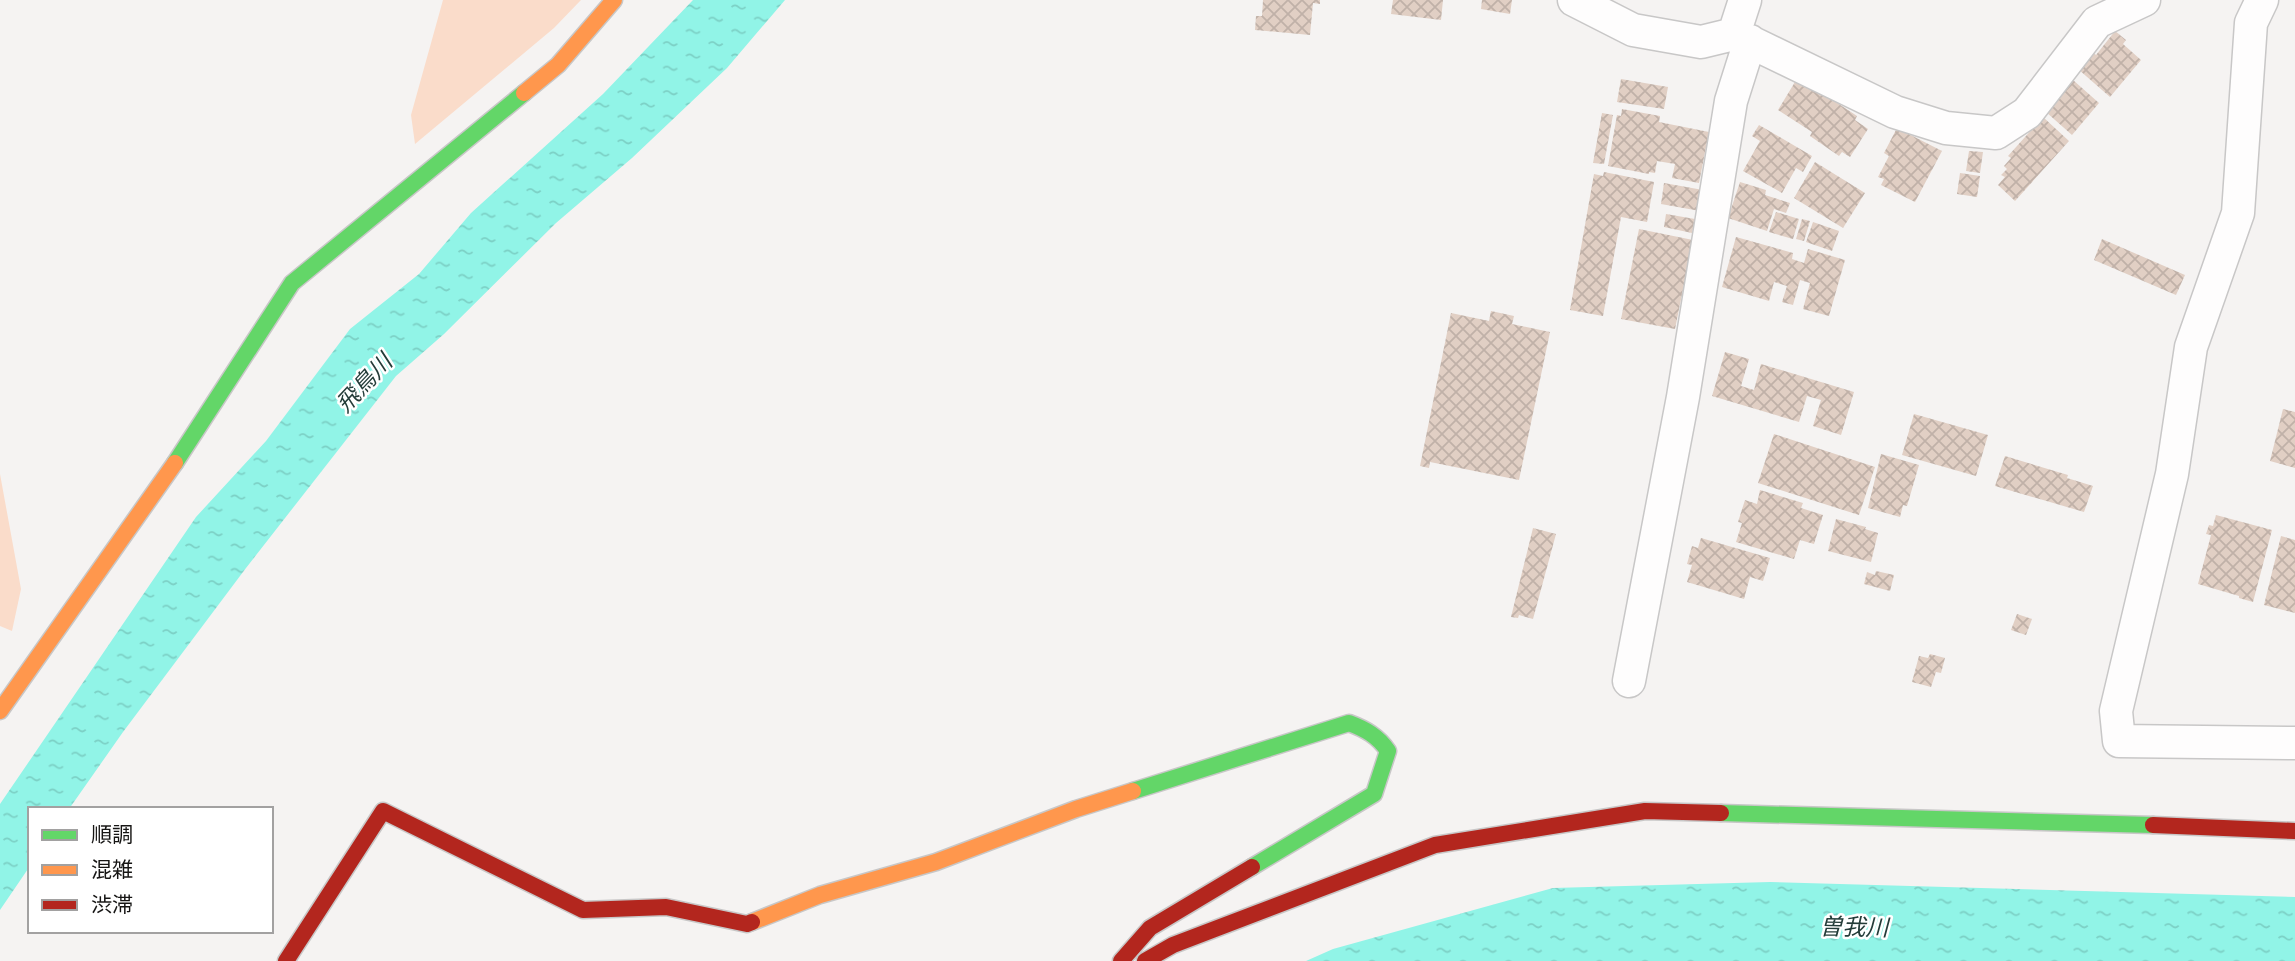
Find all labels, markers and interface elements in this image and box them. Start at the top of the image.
water label: 飛鳥川 [330,346,400,418]
legend [28,807,273,933]
text: 順調 [91,822,133,847]
text: 混雑 [91,857,133,882]
text: 渋滞 [91,892,133,917]
water label: 曽我川 [1819,912,1892,942]

